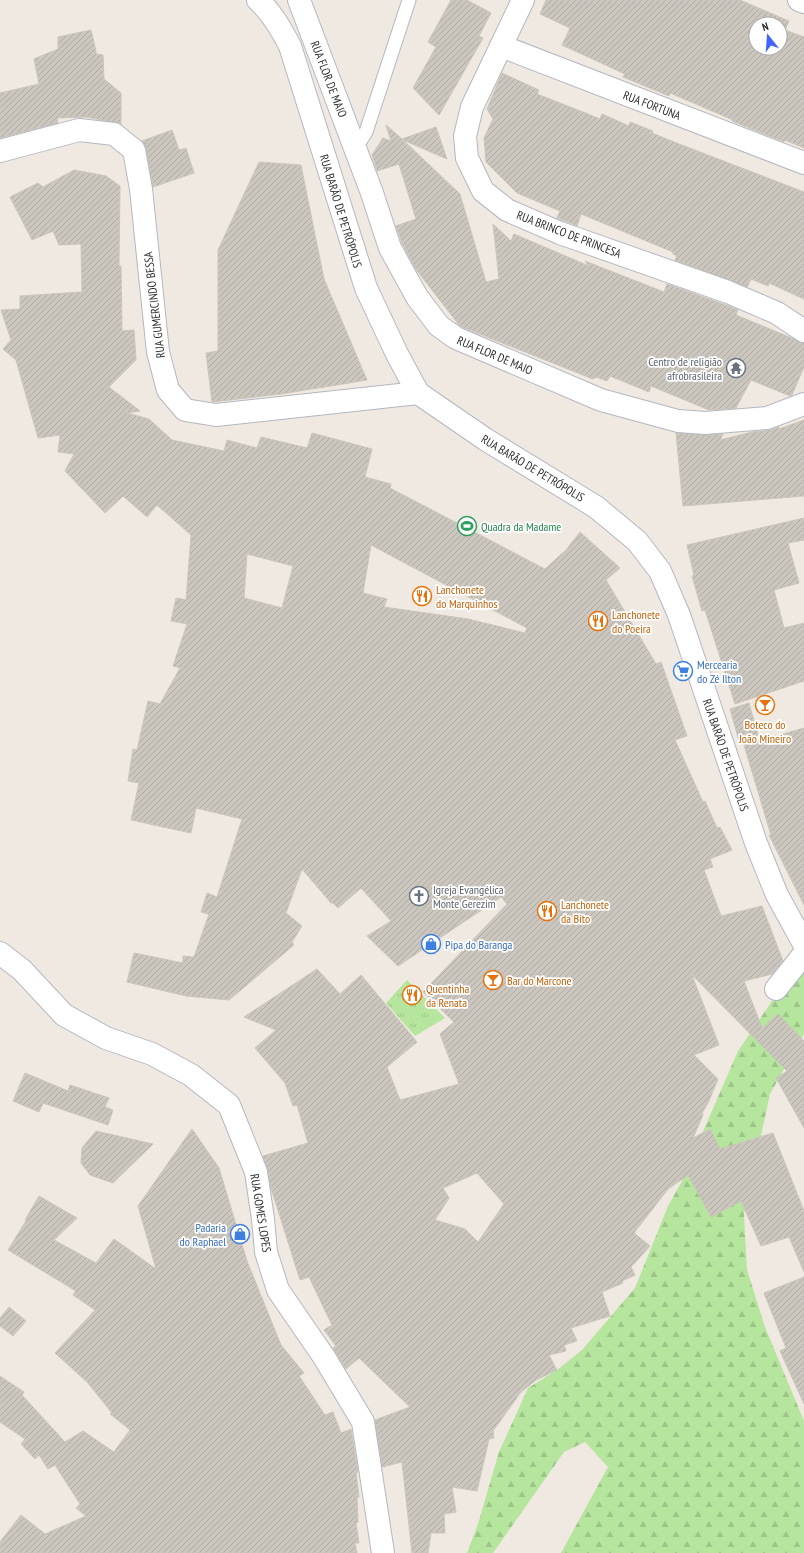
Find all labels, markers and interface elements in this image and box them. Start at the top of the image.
north arrow [748,16,788,56]
text: N [760,19,770,34]
street label: RUA FLOR DE MAIO [308,39,351,120]
street label: RUA FORTUNA [621,87,683,123]
street label: RUA BARÃO DE PETRÓPOLIS [317,152,365,270]
street label: RUA BRINCO DE PRINCESA [515,207,624,261]
street label: RUA GUMERCINDO BESSA [140,251,168,359]
street label: RUA FLOR DE MAIO [455,332,535,378]
place label: Centro de religião afrobrasileira [648,354,722,383]
temple icon: Centro de religião afrobrasileira [725,357,747,379]
street label: RUA BARÃO DE PETRÓPOLIS [479,431,587,505]
sports icon: Quadra da Madame [456,515,478,537]
place label: Quadra da Madame [481,519,561,534]
place label: Lanchonete do Marquinhos [436,582,497,611]
restaurant icon: Lanchonete do Marquinhos [411,585,433,607]
place label: Lanchonete do Poeira [612,607,660,636]
restaurant icon: Lanchonete do Poeira [587,610,609,632]
place label: Mercearia do Zé Ilton [697,657,741,686]
supermarket icon: Mercearia do Zé Ilton [672,660,694,682]
bar icon: Boteco do João Mineiro [754,694,776,716]
street label: RUA BARÃO DE PETRÓPOLIS [700,697,752,813]
place label: Boteco do João Mineiro [738,717,791,746]
place label: Igreja Evangélica Monte Gerezim [433,882,504,911]
church icon: Igreja Evangélica Monte Gerezim [408,885,430,907]
place label: Lanchonete da Bito [561,897,609,926]
restaurant icon: Lanchonete da Bito [536,900,558,922]
shop icon: Pipa do Baranga [420,933,442,955]
place label: Pipa do Baranga [445,937,512,952]
bar icon: Bar do Marcone [482,969,504,991]
place label: Bar do Marcone [507,973,571,988]
place label: Quentinha da Renata [426,981,469,1010]
restaurant icon: Quentinha da Renata [401,984,423,1006]
street label: RUA GOMES LOPES [247,1173,275,1253]
place label: Padaria do Raphael [179,1220,226,1249]
shop icon: Padaria do Raphael [229,1223,251,1245]

